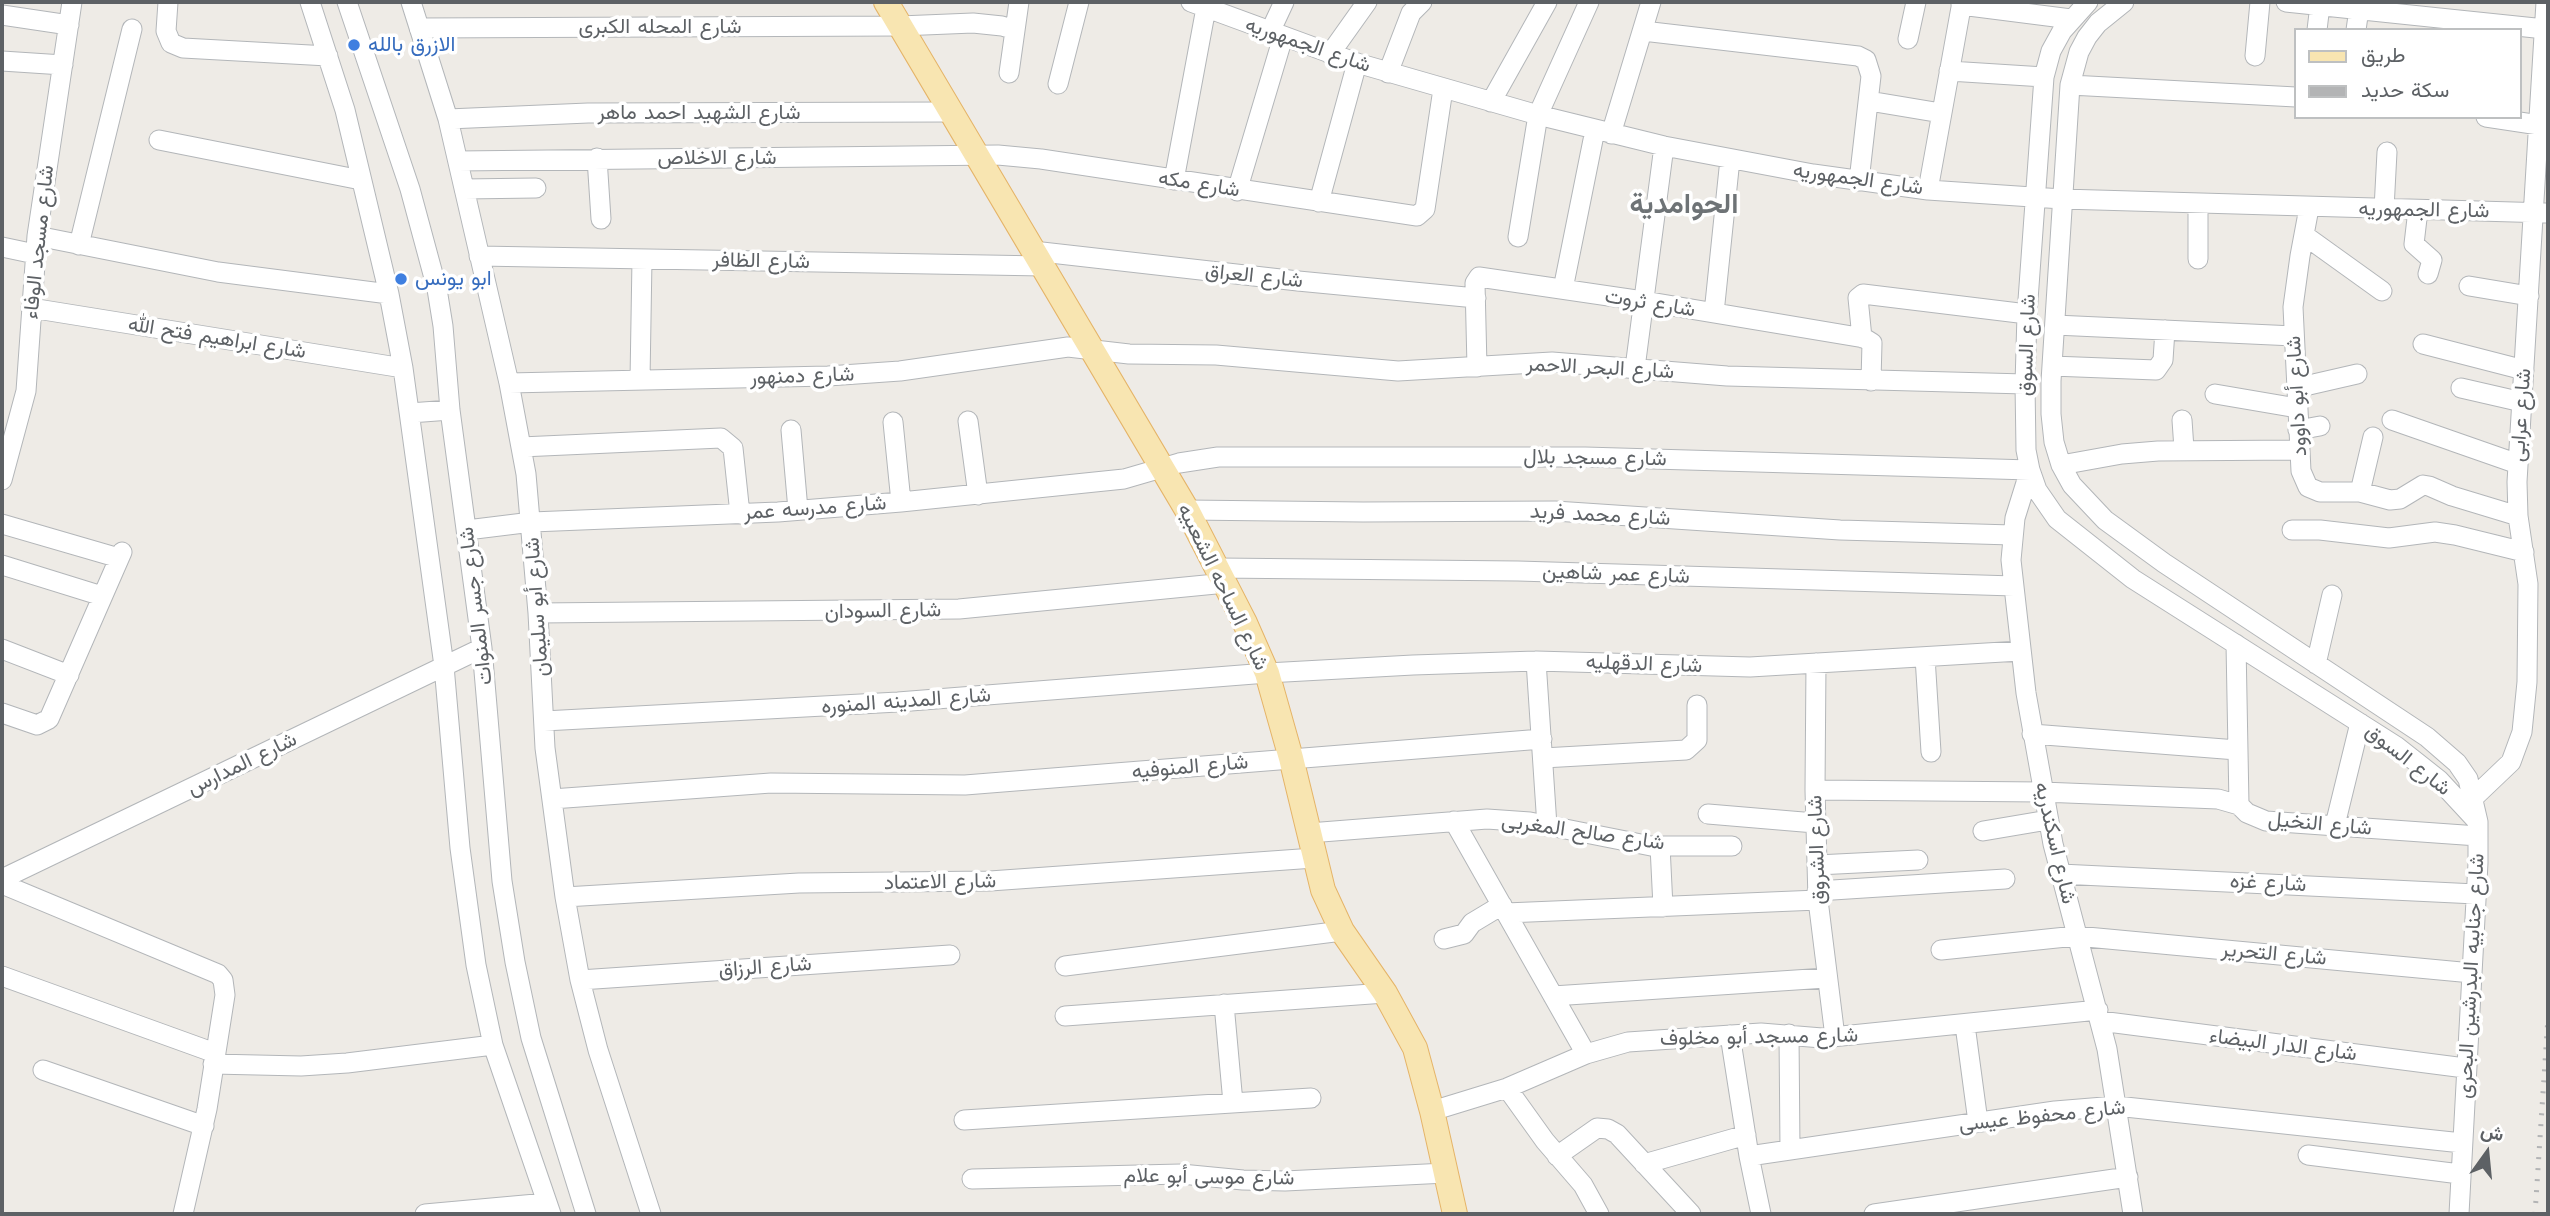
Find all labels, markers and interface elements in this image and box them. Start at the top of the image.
street label: شارع الجمهوريه [1242,12,1374,78]
street label: شارع المحله الكبرى [578,14,742,40]
legend [2294,28,2522,119]
place label: الازرق بالله [368,32,455,58]
marker: الازرق بالله [346,37,362,53]
text: طريق [2361,42,2406,67]
text: سكة حديد [2361,77,2449,102]
street label: شارع الشهيد احمد ماهر [597,100,801,126]
street label: شارع الاخلاص [657,145,777,171]
street label: شارع الجمهوريه [1791,157,1925,201]
street label: شارع مسجد الوفاء [18,164,60,320]
street label: شارع مكه [1156,165,1242,203]
district label: الحوامدية [1630,188,1738,222]
street label: شارع الجمهوريه [2358,196,2490,224]
street label: شارع الظافر [712,248,810,274]
street label: شارع العراق [1204,258,1304,294]
place label: ابو يونس [415,266,492,292]
marker: ابو يونس [393,271,409,287]
street label: شارع ثروت [1603,283,1697,323]
street label: شارع السوق [2013,294,2041,396]
street label: شارع ابراهيم فتح الله [126,311,308,365]
street label: شارع أبو داوود [2281,335,2313,457]
street label: شارع البحر الاحمر [1525,352,1675,384]
street label: شارع دمنهور [749,362,855,390]
street label: شارع عرابى [2505,367,2537,463]
street label: شارع مسجد بلال [1523,444,1667,472]
street label: شارع مدرسه عمر [743,490,887,526]
street label: شارع محمد فريد [1529,499,1671,531]
street label: شارع الساحه الشعبيه [1172,500,1274,674]
street label: شارع جسر المنوات [454,526,498,686]
street label: شارع أبو سليمان [520,537,554,677]
street label: شارع عمر شاهين [1542,559,1690,589]
street label: شارع السودان [825,597,941,625]
street label: شارع الدقهليه [1585,649,1703,679]
street label: شارع المدينه المنوره [820,683,992,719]
street label: شارع السوق [2360,719,2456,801]
street label: شارع المدارس [183,727,301,801]
street label: شارع المنوفيه [1131,749,1249,785]
street label: شارع اسكندريه [2029,780,2081,906]
street label: شارع الشروق [1802,795,1832,905]
street label: شارع النخيل [2267,807,2373,841]
street label: شارع صالح المغربى [1500,808,1666,856]
street label: شارع جنابيه البدرشين البحرى [2452,853,2490,1099]
street label: شارع الاعتماد [884,868,996,896]
street label: شارع غزه [2229,868,2307,898]
street label: شارع التحرير [2220,937,2328,971]
street label: شارع الرزاق [718,951,812,983]
street label: شارع مسجد أبو مخلوف [1660,1023,1858,1051]
street label: شارع الدار البيضاء [2208,1023,2358,1067]
street label: شارع محفوظ عيسى [1957,1095,2127,1137]
north arrow [2452,1118,2522,1188]
text: ش [2479,1118,2507,1146]
street label: شارع موسى أبو علام [1123,1163,1295,1191]

